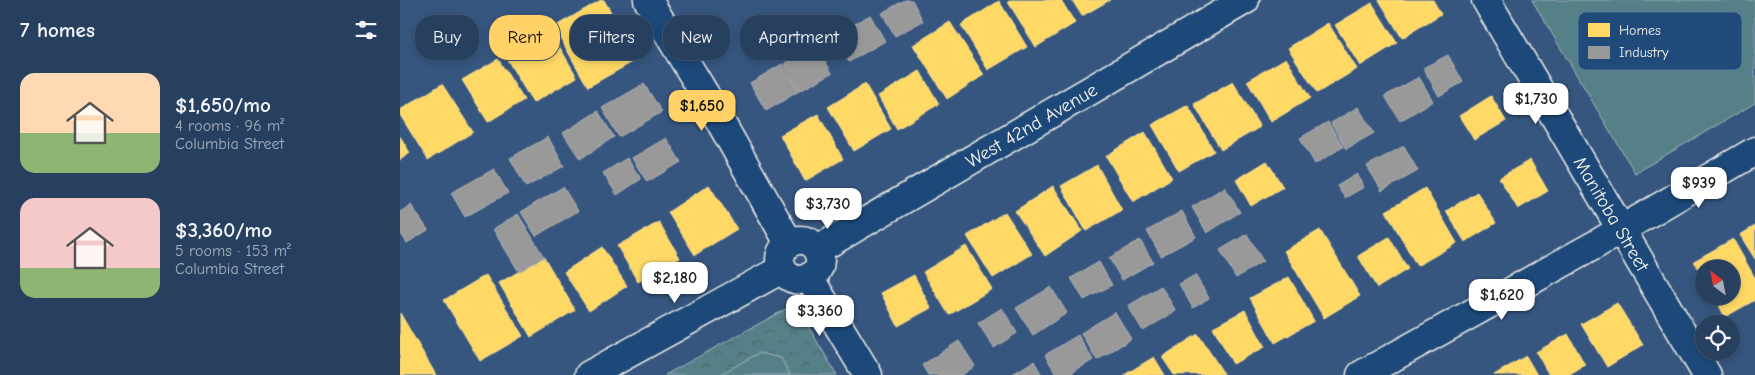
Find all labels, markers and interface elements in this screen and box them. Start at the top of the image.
legend [1578,12,1742,70]
chip: Buy [415,15,479,60]
chip: Rent [489,15,560,60]
chip: Filters [570,15,653,60]
chip: New [663,15,730,60]
chip: Apartment [740,15,857,60]
icon: filters [352,16,380,44]
text: 7 homes [20,18,95,42]
text: Homes [1619,22,1661,39]
text: Industry [1619,44,1669,61]
street label: West 42nd Avenue [962,79,1101,173]
pin: $1,730 [1495,82,1577,125]
pin: $1,650 [661,90,743,132]
text: $1,730 [1514,90,1558,108]
icon: home [60,93,120,153]
text: $1,650/mo [175,93,271,117]
text: $1,650 [680,97,725,115]
text: 4 rooms · 96 m² [175,117,284,135]
text: Columbia Street [175,135,284,153]
street label: Manitoba Street [1569,153,1654,276]
pin: $939 [1669,166,1729,209]
text: $939 [1682,174,1716,192]
pin: $3,730 [787,188,869,230]
text: $3,730 [806,195,850,213]
icon: home [60,218,120,278]
text: $3,360/mo [175,218,272,242]
text: 5 rooms · 153 m² [175,242,291,260]
text: Columbia Street [175,260,284,278]
north arrow [1695,260,1740,305]
map controls [1695,260,1740,360]
pin: $2,180 [634,262,716,304]
text: $2,180 [653,269,697,287]
pin: $1,620 [1461,278,1543,321]
text: $1,620 [1480,286,1524,304]
pin: $3,360 [779,294,861,337]
text: $3,360 [797,302,843,320]
button: locate [1695,315,1740,360]

